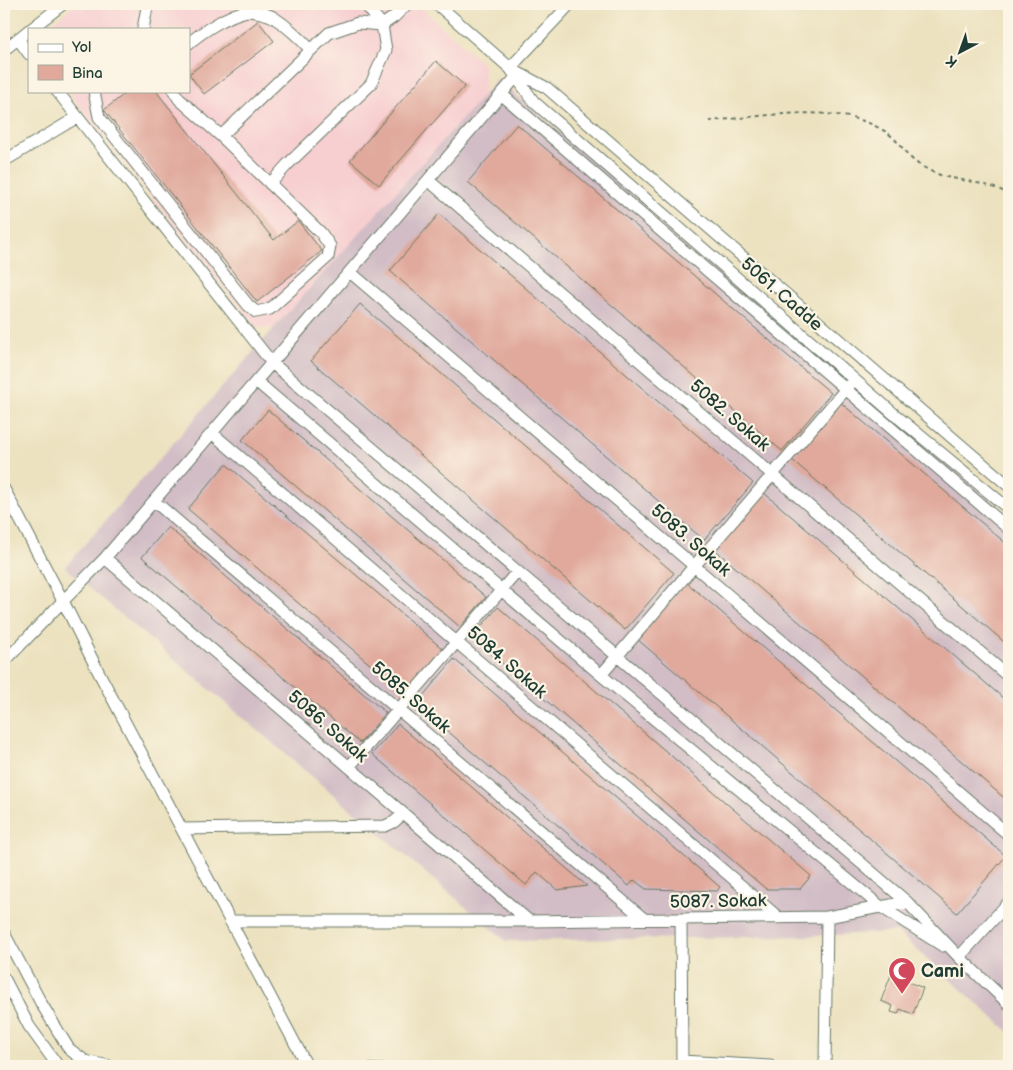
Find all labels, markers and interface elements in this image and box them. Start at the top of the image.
legend [28,28,190,92]
north arrow [936,28,986,78]
text: Yol [71,38,91,57]
text: K [942,52,961,71]
text: Bina [72,64,103,83]
street label: 5061. Cadde [736,253,827,336]
street label: 5082. Sokak [686,375,774,456]
street label: 5083. Sokak [646,500,735,581]
street label: 5084. Sokak [462,622,551,703]
street label: 5085. Sokak [367,657,455,738]
street label: 5086. Sokak [283,686,372,767]
street label: 5087. Sokak [669,890,767,913]
mosque icon: Cami [887,956,917,995]
place label: Cami [921,961,964,982]

